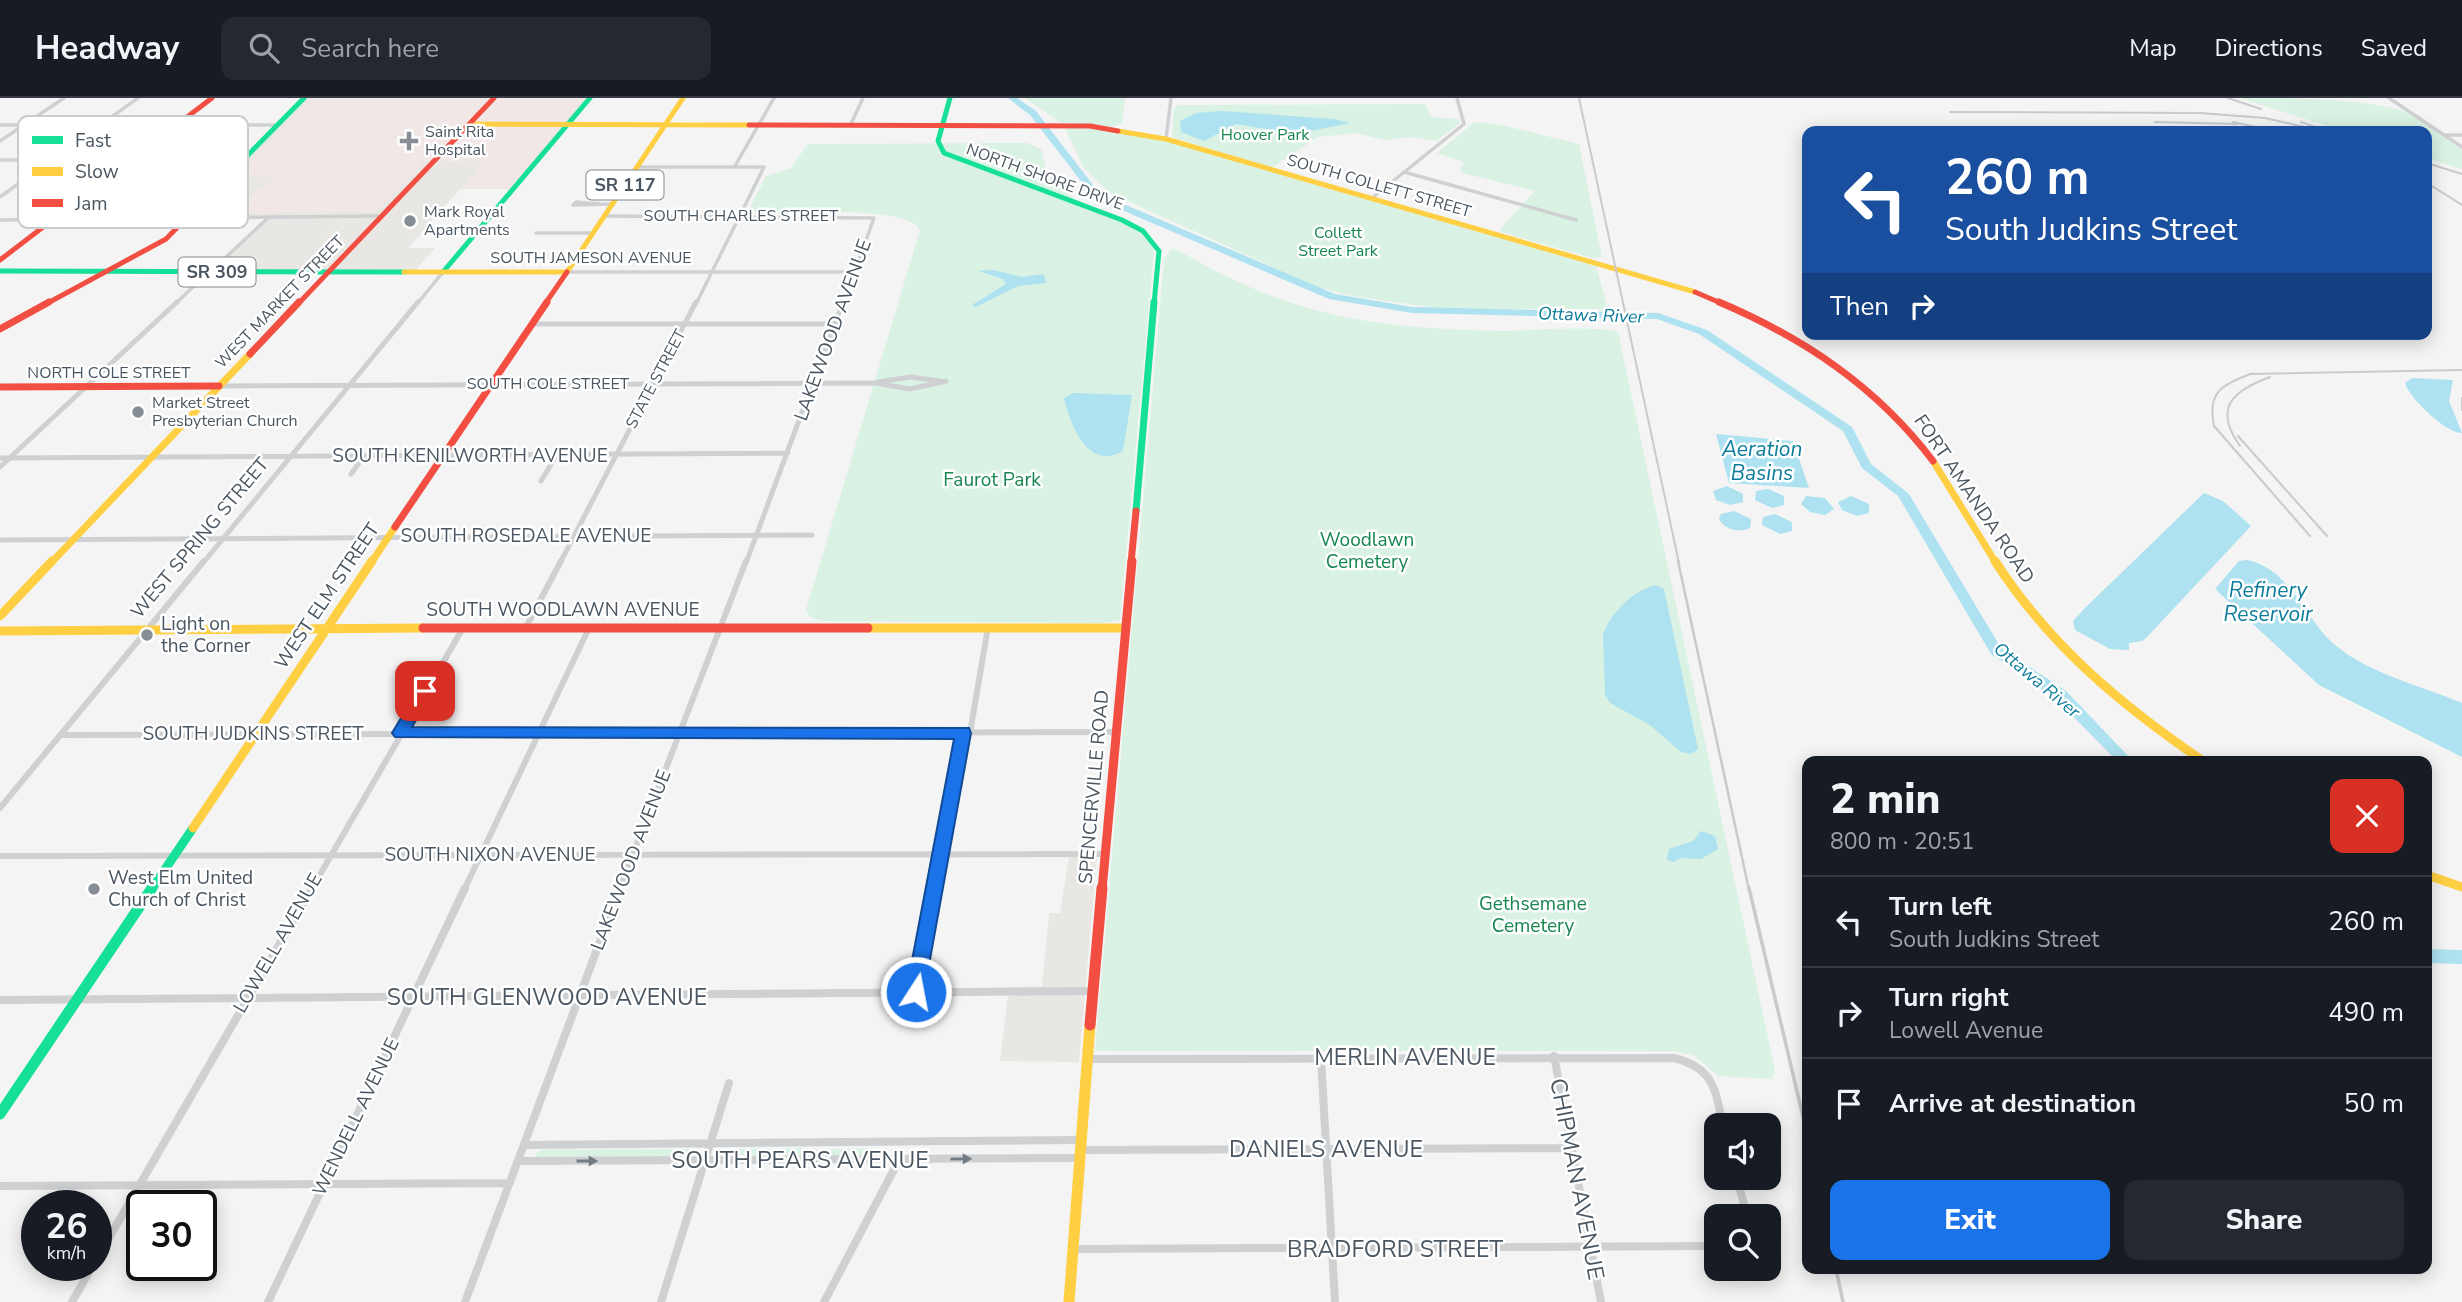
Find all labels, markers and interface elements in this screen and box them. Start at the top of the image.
search box [221,17,711,80]
text: Headway [35,26,179,71]
icon: search [245,29,283,67]
text: Search here [301,31,439,66]
text: Map [2129,32,2176,64]
text: Directions [2214,32,2323,64]
text: Saved [2361,32,2427,64]
legend [18,116,248,228]
place label: Saint Rita Hospital [425,121,494,161]
park label: Hoover Park [1221,124,1310,146]
text: Fast [75,128,111,154]
marker: Saint Rita Hospital [399,131,419,151]
street label: NORTH SHORE DRIVE [963,138,1127,216]
text: 260 m [1945,144,2089,211]
street label: SOUTH COLLETT STREET [1284,149,1474,223]
icon: left [1830,154,1921,245]
text: Slow [75,159,119,185]
road number: SR 117 [586,170,664,200]
text: Jam [74,191,108,217]
place label: Mark Royal Apartments [424,201,510,241]
street label: SOUTH CHARLES STREET [644,205,839,227]
text: South Judkins Street [1945,208,2238,251]
marker: Mark Royal Apartments [402,213,418,229]
park label: Collett Street Park [1298,222,1379,262]
street label: WEST MARKET STREET [211,230,350,373]
street label: LAKEWOOD AVENUE [788,236,878,424]
street label: SOUTH JAMESON AVENUE [490,247,692,269]
road number: SR 309 [178,258,256,286]
icon: right [1903,287,1941,325]
text: Then [1830,289,1889,324]
water label: Ottawa River [1538,301,1645,329]
street label: STATE STREET [621,325,692,433]
street label: NORTH COLE STREET [27,362,191,384]
street label: SOUTH COLE STREET [467,373,630,395]
place label: Market Street Presbyterian Church [152,392,298,432]
marker: Market Street Presbyterian Church [130,404,146,420]
street label: FORT AMANDA ROAD [1908,409,2040,589]
water label: Aeration Basins [1721,435,1802,487]
street label: SOUTH KENILWORTH AVENUE [332,443,608,469]
street label: WEST SPRING STREET [125,452,275,624]
park label: Faurot Park [943,467,1041,493]
street label: WEST ELM STREET [268,517,386,674]
street label: SOUTH ROSEDALE AVENUE [401,523,651,549]
park label: Woodlawn Cemetery [1320,527,1414,575]
water label: Refinery Reservoir [2223,576,2313,628]
street label: SOUTH WOODLAWN AVENUE [426,597,700,623]
place label: Light on the Corner [161,611,251,659]
marker: Light on the Corner [139,627,155,643]
water label: Ottawa River [1989,637,2086,724]
pin [395,661,455,721]
icon: arrive [406,672,444,710]
street label: SPENCERVILLE ROAD [1073,689,1115,885]
street label: SOUTH JUDKINS STREET [142,721,364,747]
street label: LAKEWOOD AVENUE [585,766,677,954]
text: 2 min [1830,771,1940,828]
button: close [2330,779,2404,853]
text: 800 m · 20:51 [1830,826,1975,857]
street label: SOUTH NIXON AVENUE [384,842,596,868]
place label: West Elm United Church of Christ [108,865,253,913]
street label: LOWELL AVENUE [227,868,329,1018]
marker: West Elm United Church of Christ [86,881,102,897]
text: Turn left [1889,889,1992,924]
park label: Gethsemane Cemetery [1479,891,1587,939]
icon: left [1830,903,1868,941]
text: 260 m [2328,904,2404,939]
text: South Judkins Street [1889,924,2099,955]
position arrow [879,955,953,1029]
text: Turn right [1889,980,2008,1015]
street label: SOUTH GLENWOOD AVENUE [387,982,707,1013]
icon: right [1830,994,1868,1032]
text: 490 m [2328,995,2404,1030]
text: Lowell Avenue [1889,1015,2043,1046]
street label: WENDELL AVENUE [306,1034,406,1200]
street label: MERLIN AVENUE [1314,1042,1496,1073]
street label: CHIPMAN AVENUE [1542,1076,1612,1282]
icon: arrive [1830,1085,1868,1123]
text: Arrive at destination [1889,1086,2136,1121]
text: 50 m [2344,1086,2404,1121]
map controls [1704,1113,1781,1281]
button: sound [1704,1113,1781,1190]
street label: DANIELS AVENUE [1229,1134,1423,1165]
street label: SOUTH PEARS AVENUE [671,1145,929,1176]
one-way arrow [951,1153,973,1165]
one-way arrow [576,1155,598,1167]
button: Exit [1830,1180,2110,1260]
button: Share [2124,1180,2404,1260]
speed limit sign: 30 [126,1190,217,1281]
text: 26 [45,1203,88,1250]
button: search [1704,1204,1781,1281]
street label: BRADFORD STREET [1287,1234,1503,1265]
text: km/h [47,1241,86,1265]

